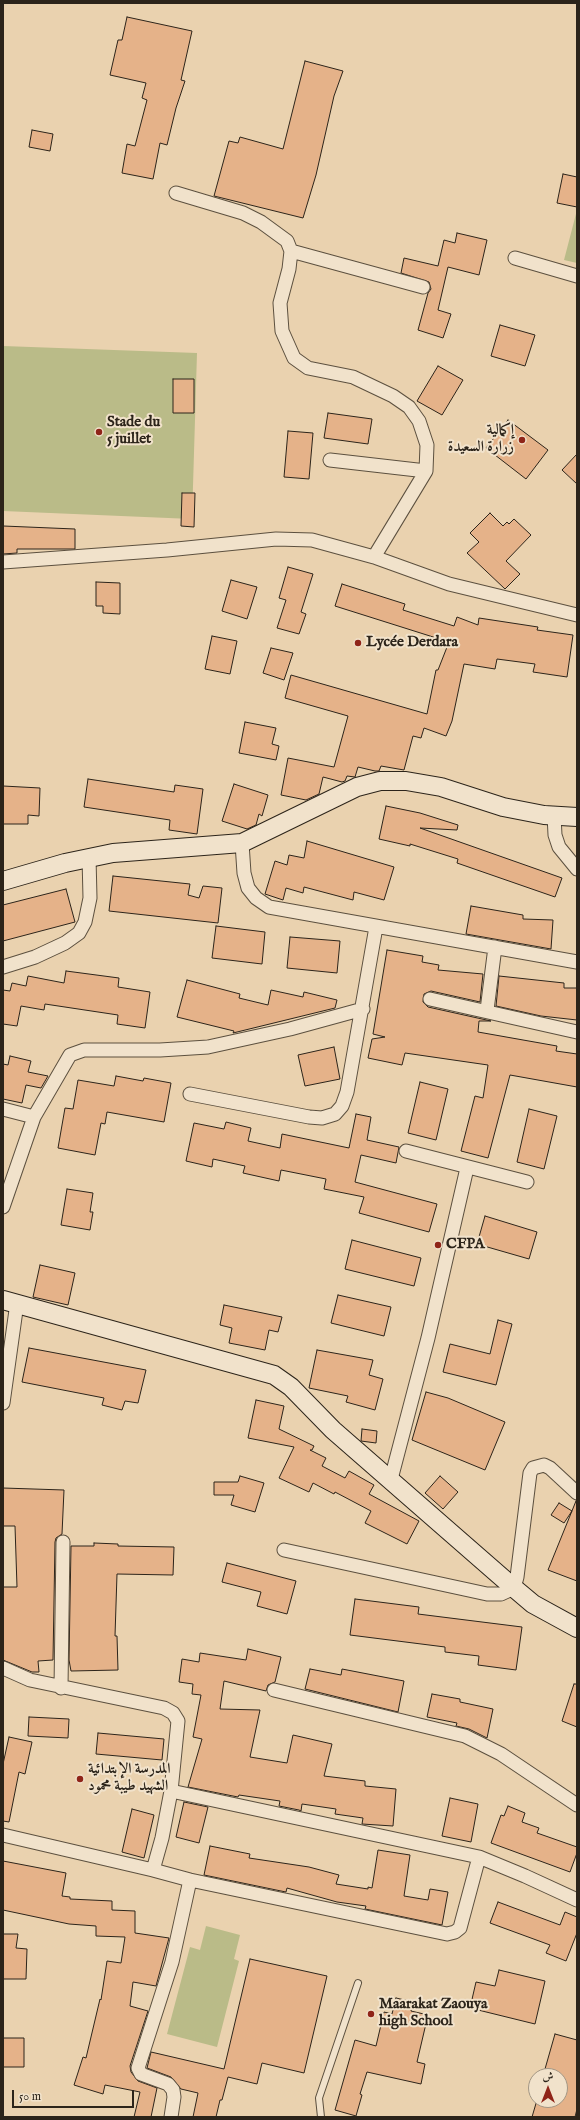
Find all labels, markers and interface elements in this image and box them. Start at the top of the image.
place label: Stade du 5 juillet [107,414,160,449]
place label: إكمالية زرارة السعيدة [448,422,514,457]
marker: Stade du 5 juillet [94,427,104,437]
marker: إكمالية زرارة السعيدة [517,435,527,445]
place label: Lycée Derdara [366,634,458,652]
marker: Lycée Derdara [353,638,363,648]
place label: CFPA [446,1236,485,1254]
marker: CFPA [433,1240,443,1250]
place label: المدرسة الإبتدائية الشهيد طيبة محمود [88,1761,171,1796]
marker: المدرسة الإبتدائية الشهيد طيبة محمود [75,1774,85,1784]
place label: Maarakat Zaouya high School [379,1996,488,2031]
marker: Maarakat Zaouya high School [366,2009,376,2019]
north arrow [528,2068,568,2108]
text: ش [543,2070,553,2084]
scale bar [14,2082,136,2108]
text: 50 m [19,2089,41,2104]

